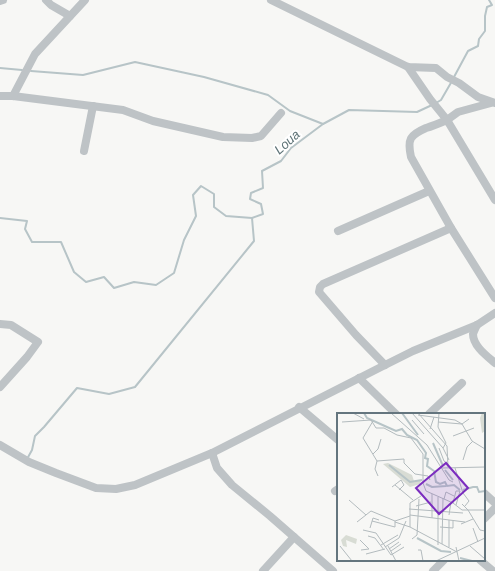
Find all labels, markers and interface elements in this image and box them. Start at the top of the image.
water label: Loua [271,127,303,157]
inset map [337,413,485,561]

